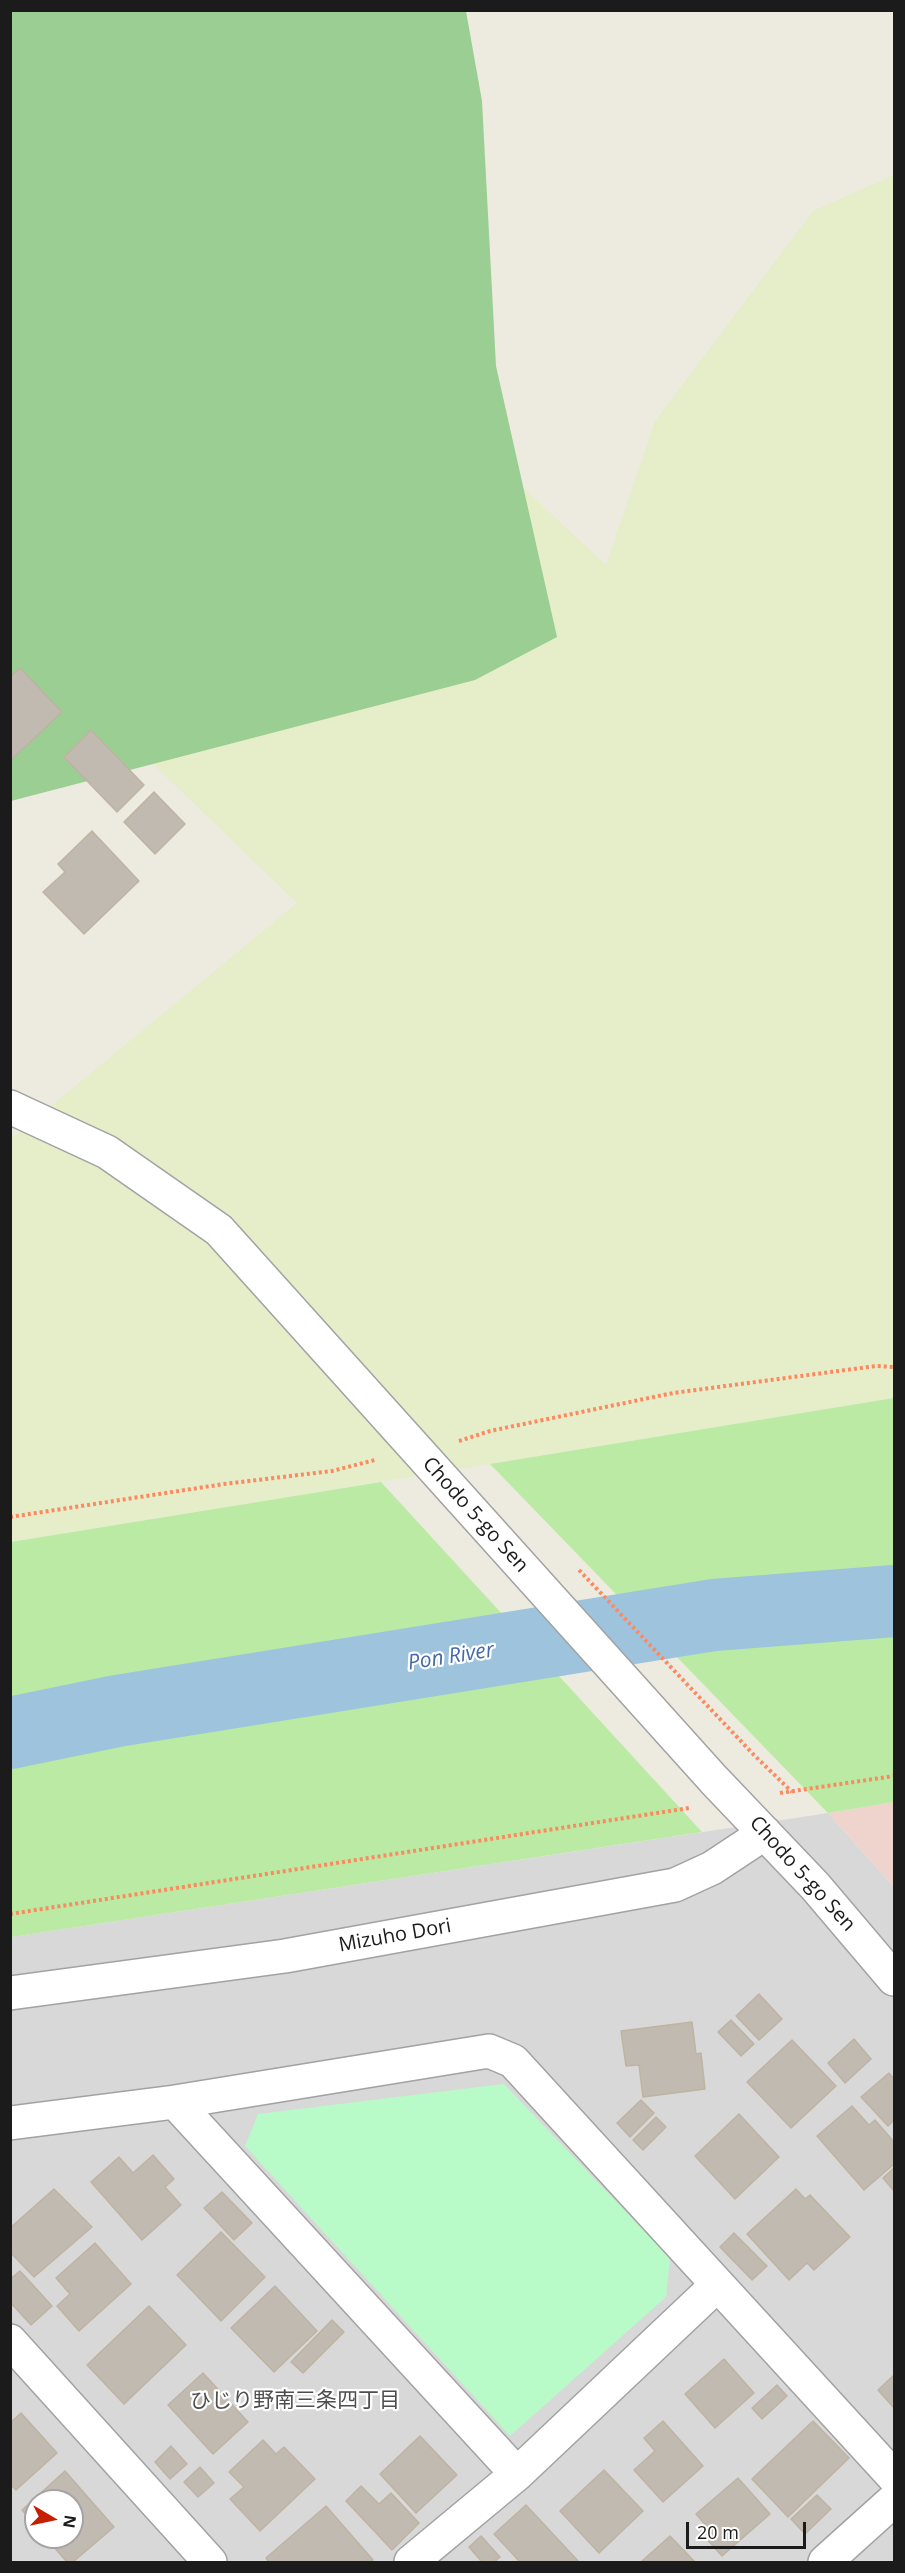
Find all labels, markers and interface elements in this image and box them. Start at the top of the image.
street label: Chodo 5-go Sen [417,1452,533,1578]
water label: Pon River [406,1638,496,1676]
street label: Chodo 5-go Sen [744,1811,860,1937]
street label: Mizuho Dori [337,1914,453,1958]
district label: ひじり野南三条四丁目 [190,2388,400,2414]
north arrow [24,2489,84,2549]
scale bar [689,2510,809,2548]
text: N [58,2513,82,2530]
text: 20 m [697,2520,739,2544]

